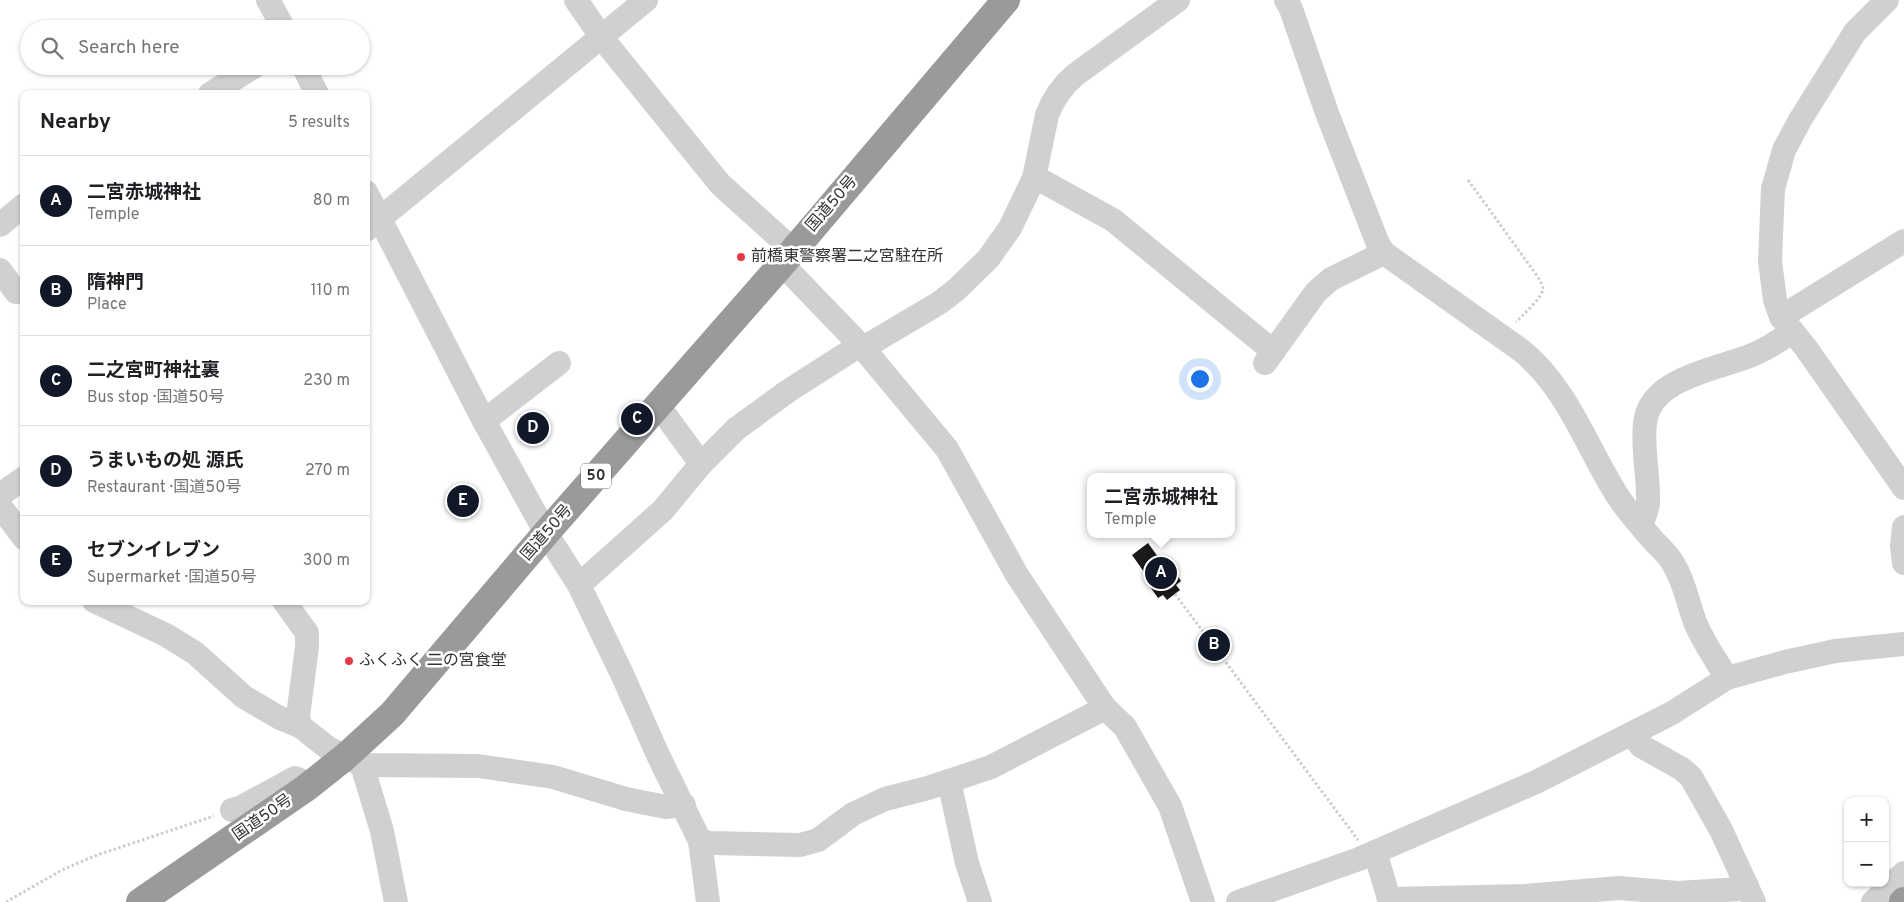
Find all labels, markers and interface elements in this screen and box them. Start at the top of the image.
search box [20,20,370,75]
icon: search [38,34,66,62]
text: Search here [78,36,180,60]
text: Nearby [40,109,111,136]
text: 5 results [288,113,350,133]
street label: 国道50号 [802,172,862,236]
text: 二宮赤城神社 [87,181,201,205]
text: A [50,191,62,211]
text: 80 m [313,191,350,211]
text: Temple [87,205,139,225]
place label: 前橋東警察署二之宮駐在所 [751,247,943,267]
marker: 前橋東警察署二之宮駐在所 [735,251,747,263]
text: 隋神門 [87,271,144,295]
text: B [50,281,62,301]
text: 110 m [310,281,350,301]
text: Place [87,295,127,315]
text: 二之宮町神社裏 [87,359,220,383]
your location [1187,366,1213,392]
text: C [51,371,61,391]
text: 230 m [303,371,350,391]
text: Bus stop · 国道50号 [87,388,225,408]
pin: C [621,400,653,438]
pin: D [517,409,549,447]
text: うまいもの処 源氏 [87,449,244,473]
text: D [50,461,62,481]
text: 270 m [305,461,350,481]
road number: 50 [581,464,611,488]
popup [1087,473,1235,538]
text: Restaurant · 国道50号 [87,478,242,498]
pin: E [447,482,479,520]
text: 二宮赤城神社 [1104,486,1218,510]
street label: 国道50号 [517,501,577,565]
text: Temple [1104,510,1156,530]
text: セブンイレブン [87,539,220,563]
text: E [51,551,61,571]
text: 300 m [303,551,350,571]
pin: A [1145,554,1177,592]
text: Supermarket · 国道50号 [87,568,257,588]
pin: B [1198,626,1230,664]
place label: ふくふく 二の宮食堂 [359,651,507,671]
marker: ふくふく 二の宮食堂 [343,655,355,667]
street label: 国道50号 [229,790,297,846]
map controls [1844,797,1889,887]
button: + [1844,797,1889,842]
button: − [1844,842,1889,887]

